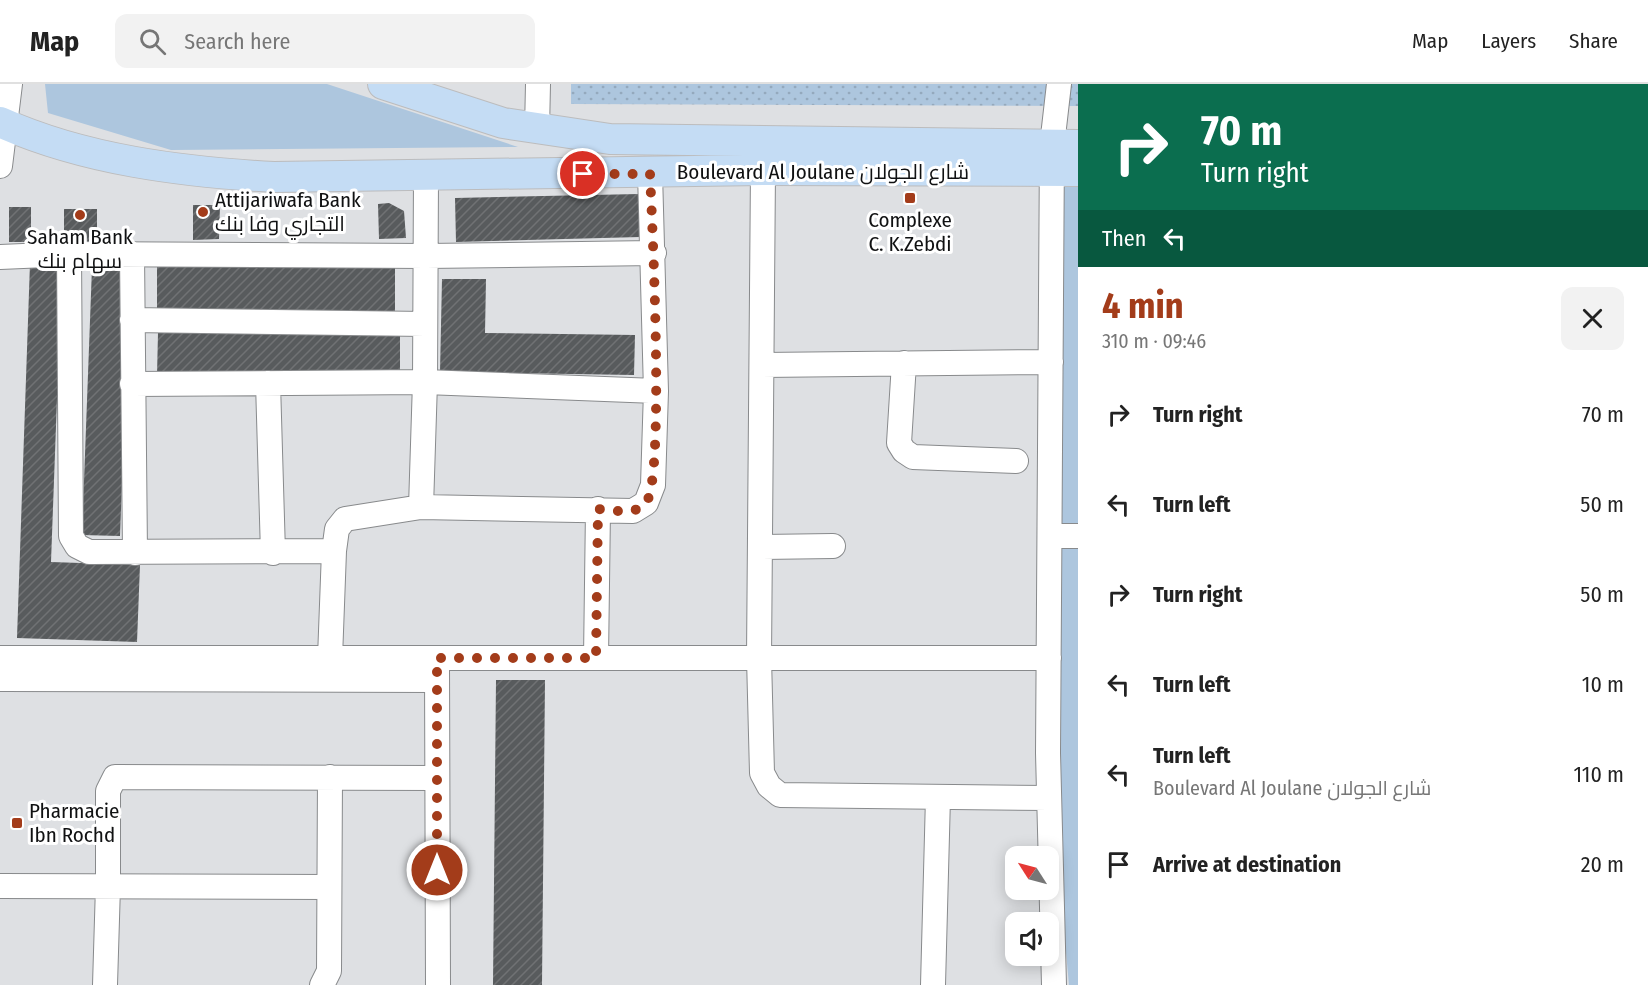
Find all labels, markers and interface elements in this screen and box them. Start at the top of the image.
search box [115,14,535,68]
text: Map [30,25,79,58]
icon: search [136,25,169,58]
text: Search here [184,28,290,55]
text: Map [1412,28,1448,54]
text: Layers [1481,28,1536,54]
text: Share [1569,28,1618,54]
text: 70 m [1201,106,1282,156]
icon: right [1102,108,1180,186]
pin [557,148,608,199]
icon: arrive [566,157,599,190]
text: Turn right [1201,157,1309,189]
street label: Boulevard Al Joulane شارع الجولان [677,159,969,186]
place label: Attijariwafa Bank التجاري وفا بنك [215,187,361,240]
marker: Complexe C. K.Zebdi [903,191,917,205]
marker: Attijariwafa Bank التجاري وفا بنك [196,205,210,219]
place label: Complexe C. K.Zebdi [868,207,952,257]
marker: Saham Bank سهام بنك [73,208,87,222]
icon: left [1158,222,1191,255]
place label: Saham Bank سهام بنك [27,224,133,275]
text: Then [1102,225,1146,252]
text: 4 min [1102,284,1184,328]
button: close [1561,287,1624,350]
text: 310 m · 09:46 [1102,329,1206,353]
icon: right [1102,398,1135,431]
text: Turn right [1153,401,1242,428]
text: 70 m [1582,401,1624,428]
icon: left [1102,488,1135,521]
text: Turn left [1153,491,1231,518]
text: 50 m [1580,491,1624,518]
icon: right [1102,578,1135,611]
text: Turn right [1153,581,1242,608]
text: 50 m [1580,581,1624,608]
icon: left [1102,668,1135,701]
text: Turn left [1153,671,1231,698]
text: 10 m [1582,671,1624,698]
text: Turn left [1153,742,1231,769]
icon: left [1102,758,1135,791]
text: 110 m [1574,761,1624,788]
text: Boulevard Al Joulane شارع الجولان [1153,776,1431,800]
place label: Pharmacie Ibn Rochd [29,798,119,848]
marker: Pharmacie Ibn Rochd [10,816,24,830]
position arrow [405,838,469,902]
north arrow [1005,846,1059,900]
map controls [1005,846,1059,966]
icon: arrive [1102,848,1135,881]
text: Arrive at destination [1153,851,1341,878]
text: 20 m [1581,851,1624,878]
button: sound [1005,912,1059,966]

